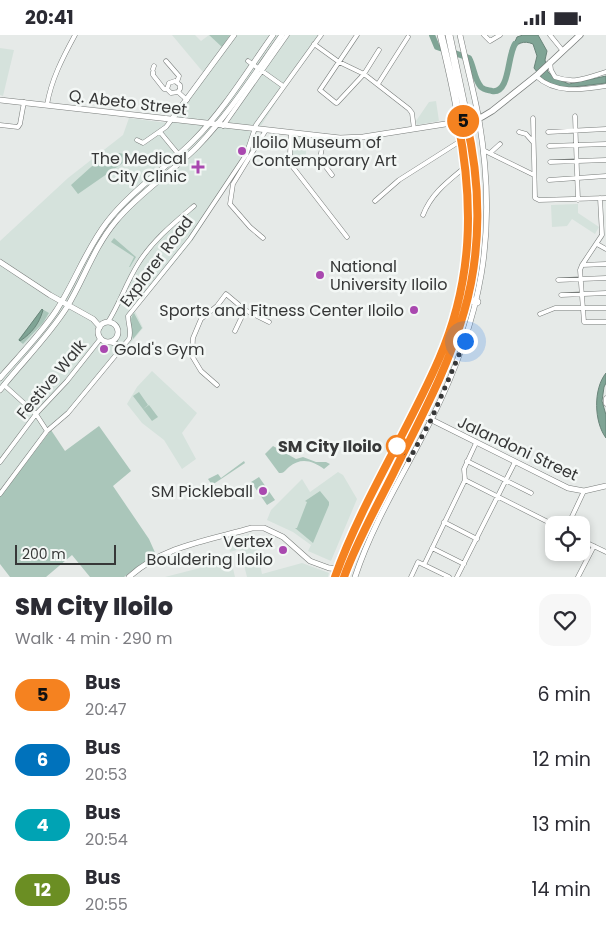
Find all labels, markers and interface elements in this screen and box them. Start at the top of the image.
text: 20:41 [25,4,74,31]
street label: Q. Abeto Street [68,84,189,121]
line badge: 5 [447,105,479,137]
text: 5 [457,108,469,133]
place label: Iloilo Museum of Contemporary Art [252,131,397,172]
marker: Iloilo Museum of Contemporary Art [236,145,248,157]
place label: The Medical City Clinic [91,147,187,188]
marker: The Medical City Clinic [191,160,205,174]
street label: Explorer Road [115,211,198,312]
place label: National University Iloilo [330,255,447,296]
marker: National University Iloilo [314,269,326,281]
place label: Sports and Fitness Center Iloilo [159,299,404,322]
marker: Sports and Fitness Center Iloilo [408,304,420,316]
your location [453,329,478,354]
street label: Festive Walk [11,334,92,424]
place label: Gold's Gym [114,338,205,361]
marker: Gold's Gym [98,343,110,355]
street label: Jalandoni Street [454,410,582,487]
place label: SM City Iloilo [278,435,382,458]
marker: SM City Iloilo [386,435,408,457]
place label: SM Pickleball [151,480,253,503]
marker: SM Pickleball [257,485,269,497]
map controls [545,516,590,561]
button: locate [545,516,590,561]
place label: Vertex Bouldering Iloilo [147,530,273,571]
scale bar [15,542,116,565]
text: 200 m [22,544,66,564]
marker: Vertex Bouldering Iloilo [277,544,289,556]
text: SM City Iloilo [15,590,173,623]
button: heart [539,594,591,646]
text: Walk · 4 min · 290 m [15,627,173,650]
text: Bus [85,669,121,696]
text: 6 min [537,681,591,708]
text: 5 [37,682,48,707]
text: 20:47 [85,698,126,721]
text: Bus [85,734,121,761]
text: 12 min [533,746,591,773]
text: 6 [37,747,48,772]
text: 20:53 [85,763,127,786]
text: Bus [85,799,121,826]
text: 13 min [532,811,591,838]
text: 4 [36,812,49,837]
text: 20:54 [85,828,128,851]
text: Bus [85,864,121,891]
text: 14 min [531,876,591,903]
text: 12 [34,877,51,902]
text: 20:55 [85,893,128,916]

